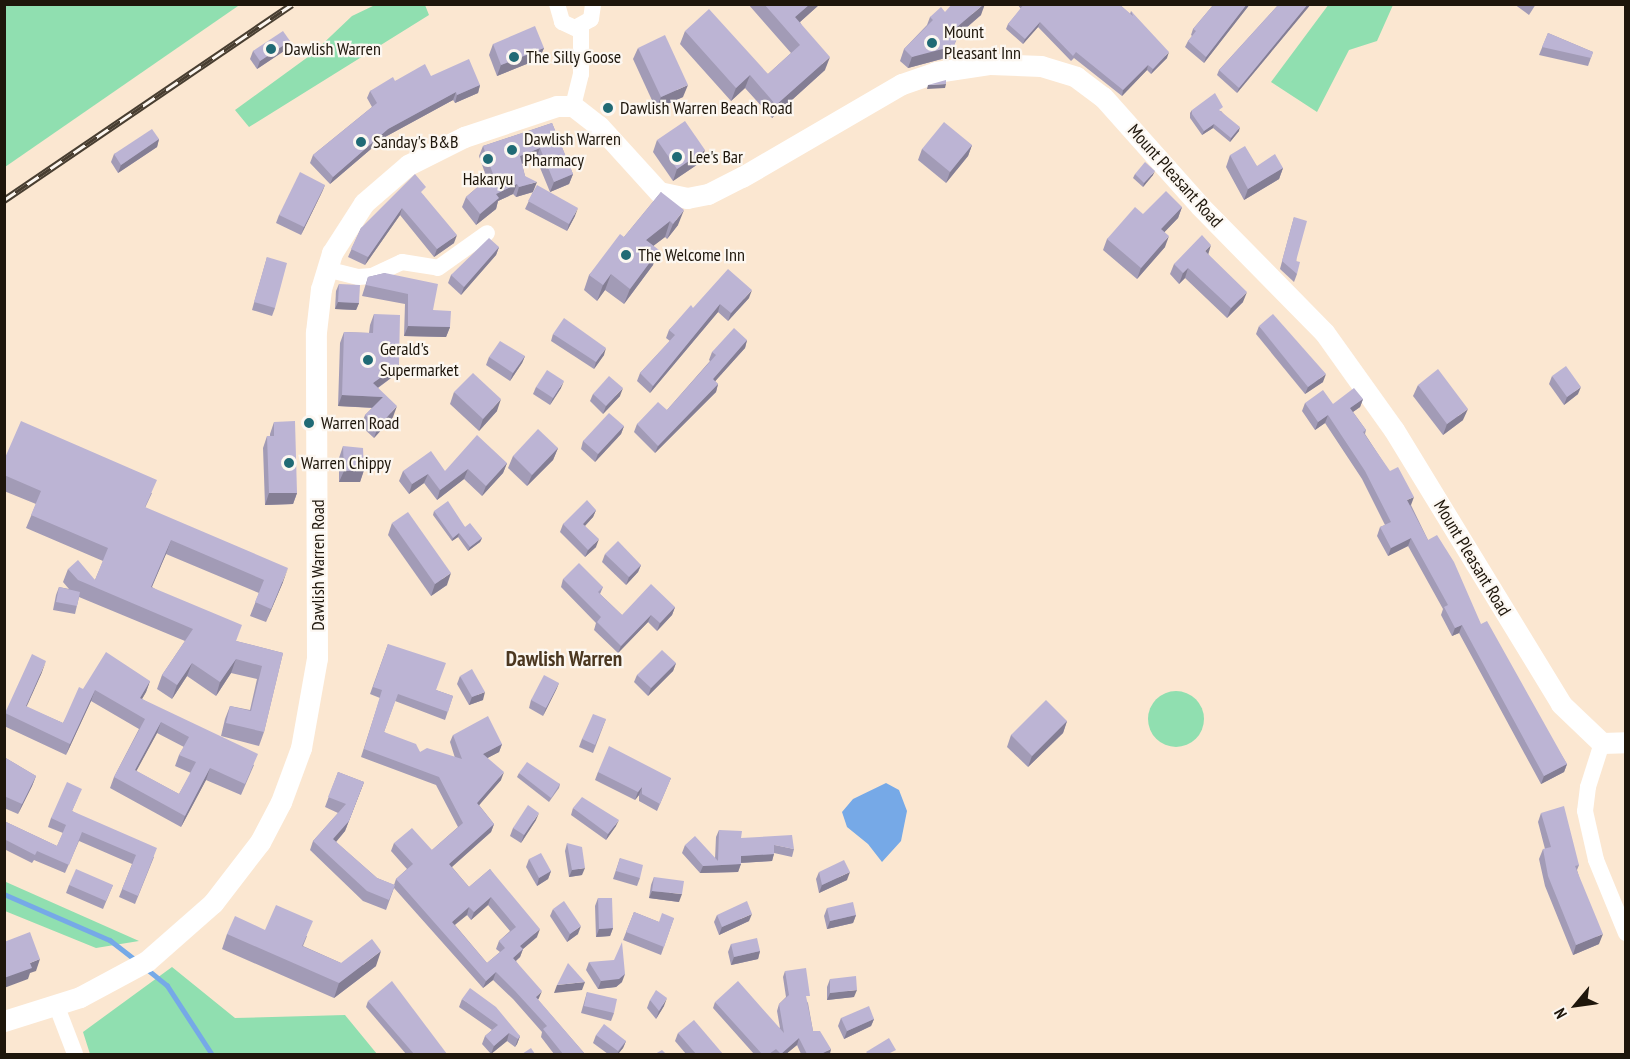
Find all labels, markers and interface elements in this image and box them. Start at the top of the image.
place label: Mount Pleasant Inn [944,22,1021,64]
marker: Mount Pleasant Inn [925,36,939,50]
place label: Dawlish Warren [284,38,381,60]
marker: Dawlish Warren [262,40,280,58]
place label: The Silly Goose [526,46,622,68]
marker: The Silly Goose [507,50,521,64]
place label: Dawlish Warren Beach Road [620,97,793,119]
marker: Dawlish Warren Beach Road [601,101,615,115]
street label: Mount Pleasant Road [1123,120,1227,232]
place label: Dawlish Warren Pharmacy [524,129,621,172]
place label: Sanday's B&B [373,131,459,153]
marker: Sanday's B&B [354,135,368,149]
marker: Dawlish Warren Pharmacy [505,143,519,157]
place label: Lee's Bar [689,146,743,168]
marker: Lee's Bar [670,150,684,164]
marker: Hakaryu [481,152,495,166]
place label: Hakaryu [463,168,513,190]
place label: The Welcome Inn [638,244,745,266]
marker: The Welcome Inn [619,248,633,262]
place label: Gerald's Supermarket [380,339,459,382]
marker: Gerald's Supermarket [361,353,375,367]
place label: Warren Road [321,412,399,434]
marker: Warren Road [302,416,316,430]
place label: Warren Chippy [301,452,391,474]
marker: Warren Chippy [282,456,296,470]
street label: Mount Pleasant Road [1429,496,1515,620]
street label: Dawlish Warren Road [307,499,329,631]
district label: Dawlish Warren [506,646,622,672]
north arrow [1546,975,1606,1035]
text: N [1549,1005,1571,1022]

